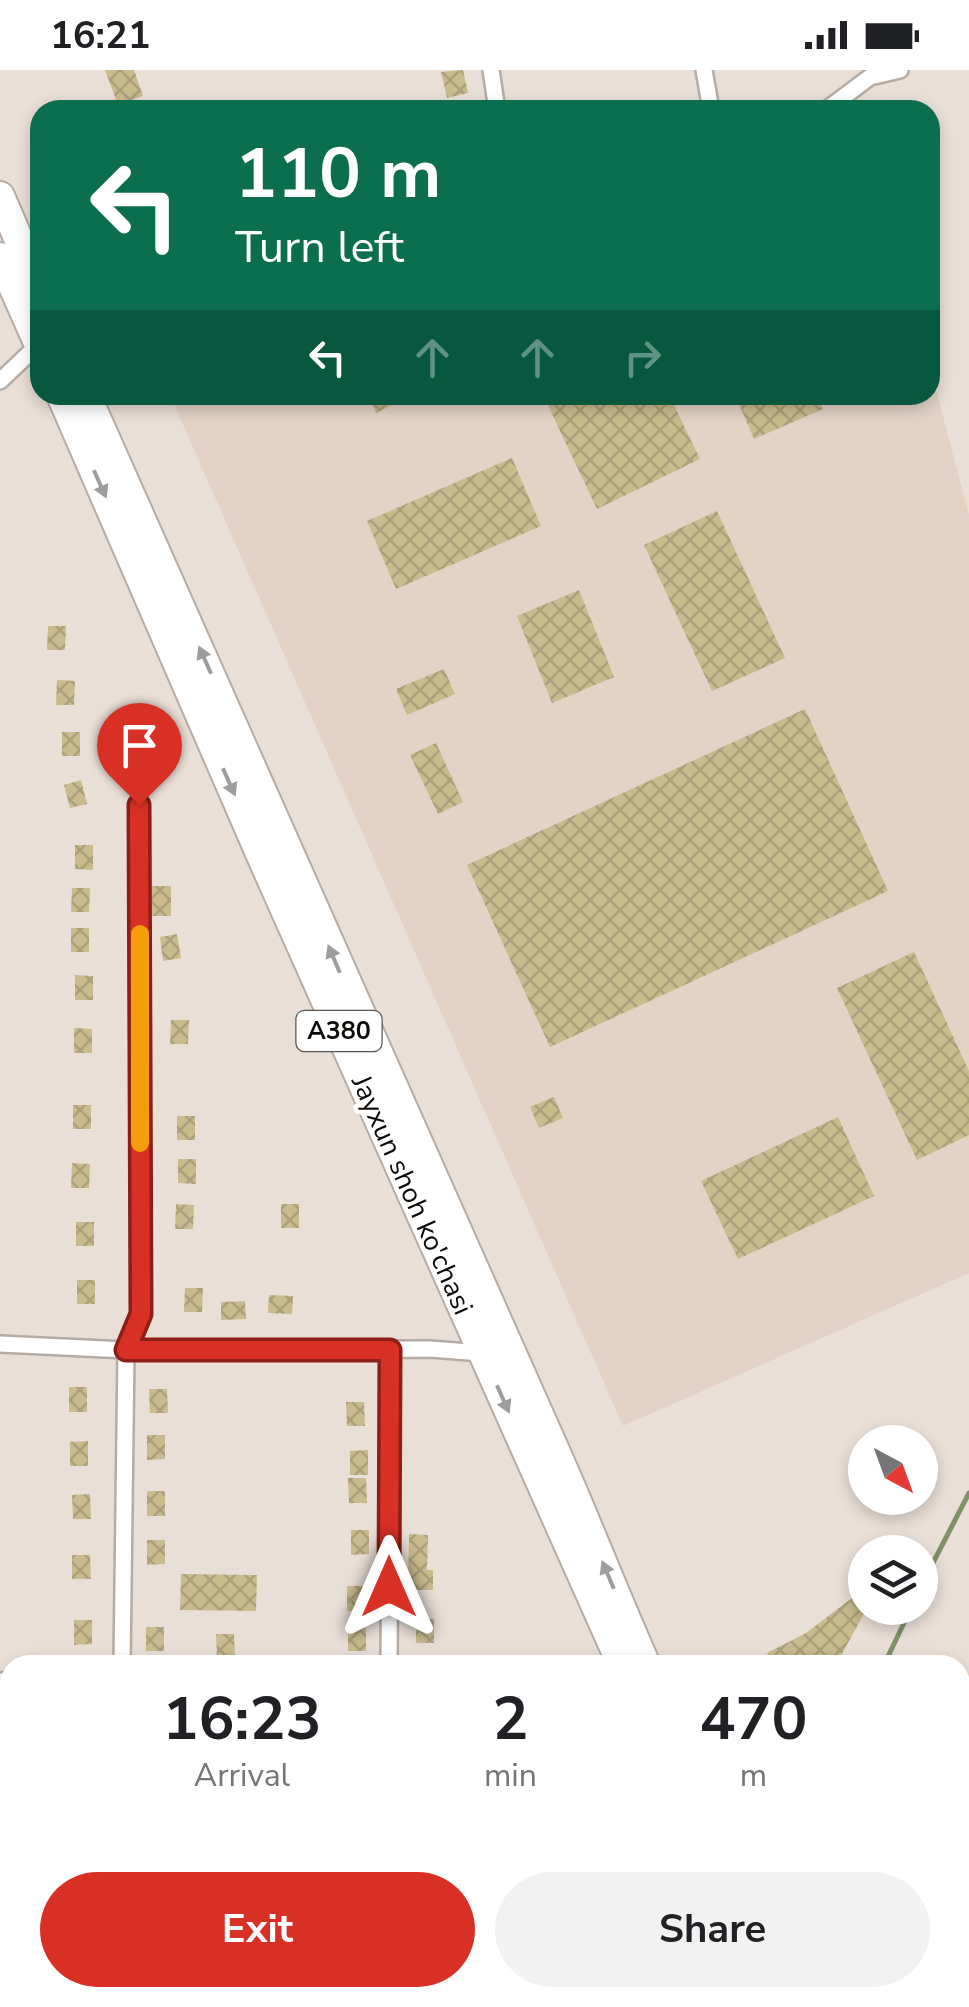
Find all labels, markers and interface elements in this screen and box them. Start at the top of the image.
text: 16:21 [50,10,151,61]
text: 110 m [235,126,441,222]
icon: left [70,140,200,270]
text: Turn left [235,217,404,278]
icon: left [300,330,355,385]
icon: ahead [405,330,460,385]
icon: ahead [510,330,565,385]
icon: right [615,330,670,385]
one-way arrow [92,469,108,499]
one-way arrow [197,645,213,675]
pin [97,703,182,806]
icon: arrive [112,718,167,773]
one-way arrow [221,767,237,797]
one-way arrow [326,944,342,973]
road number: A380 [296,1011,382,1051]
street label: Jayxun shoh ko'chasi [342,1068,482,1321]
one-way arrow [495,1385,511,1414]
north arrow [848,1425,938,1515]
map controls [848,1425,938,1625]
position arrow [337,1535,441,1639]
button: layers [848,1535,938,1625]
one-way arrow [600,1561,616,1590]
text: 16:23 [163,1678,321,1760]
text: 2 [492,1678,528,1760]
text: 470 [699,1678,807,1760]
text: Arrival [194,1754,290,1797]
text: min [484,1754,537,1797]
text: m [740,1754,767,1797]
button: Exit [40,1872,475,1987]
button: Share [495,1872,930,1987]

